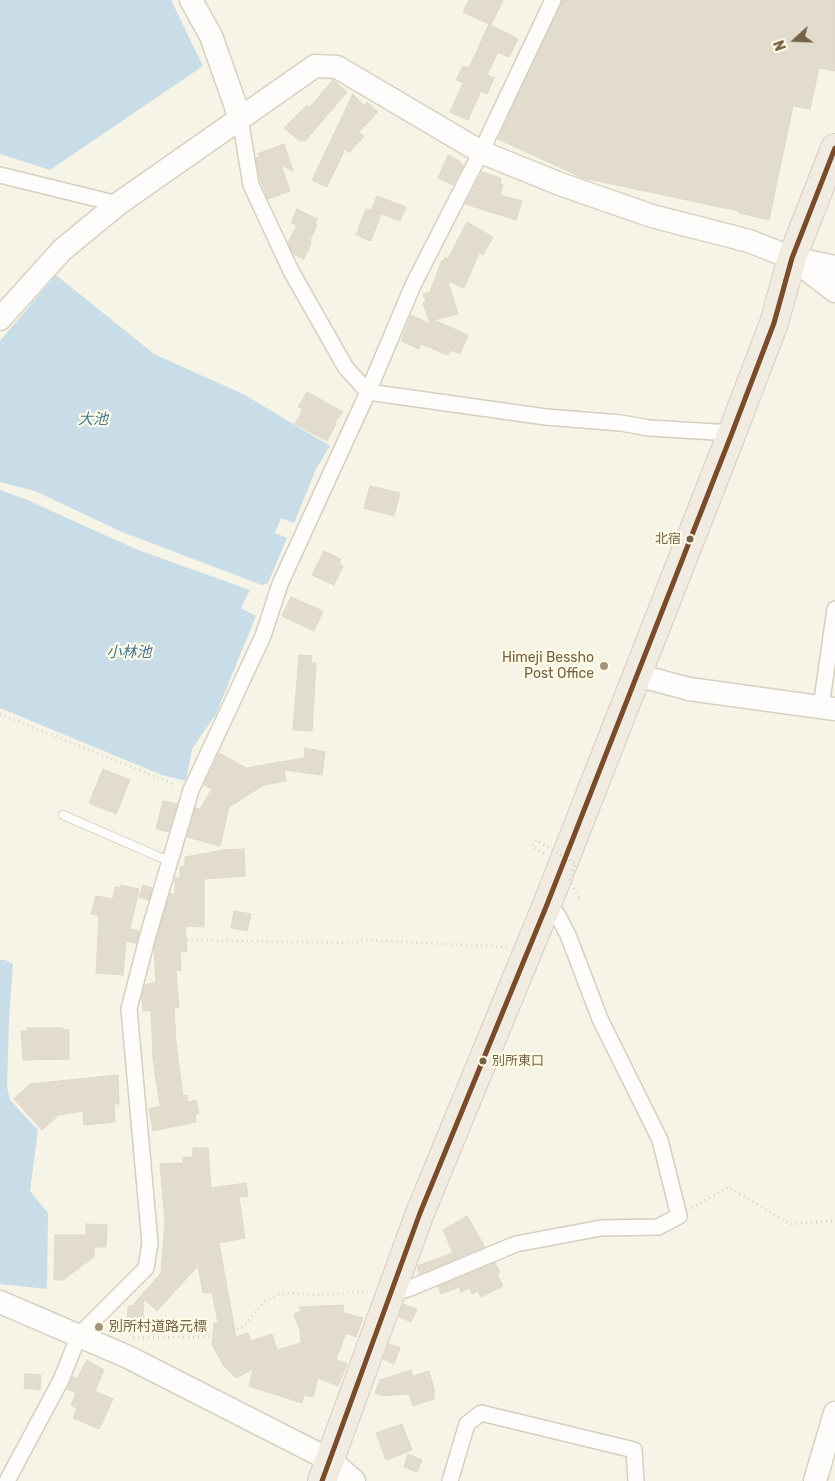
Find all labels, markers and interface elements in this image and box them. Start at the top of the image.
north arrow [770,15,820,65]
text: N [771,38,790,53]
water label: 大池 [78,411,108,429]
place label: 北宿 [655,531,681,547]
marker: 北宿 [685,534,695,544]
water label: 小林池 [107,644,151,662]
place label: Himeji Bessho Post Office [502,650,594,682]
marker: Himeji Bessho Post Office [598,660,610,672]
place label: 別所東口 [492,1053,544,1069]
marker: 別所東口 [478,1056,488,1066]
place label: 別所村道路元標 [109,1319,207,1335]
marker: 別所村道路元標 [93,1321,105,1333]

